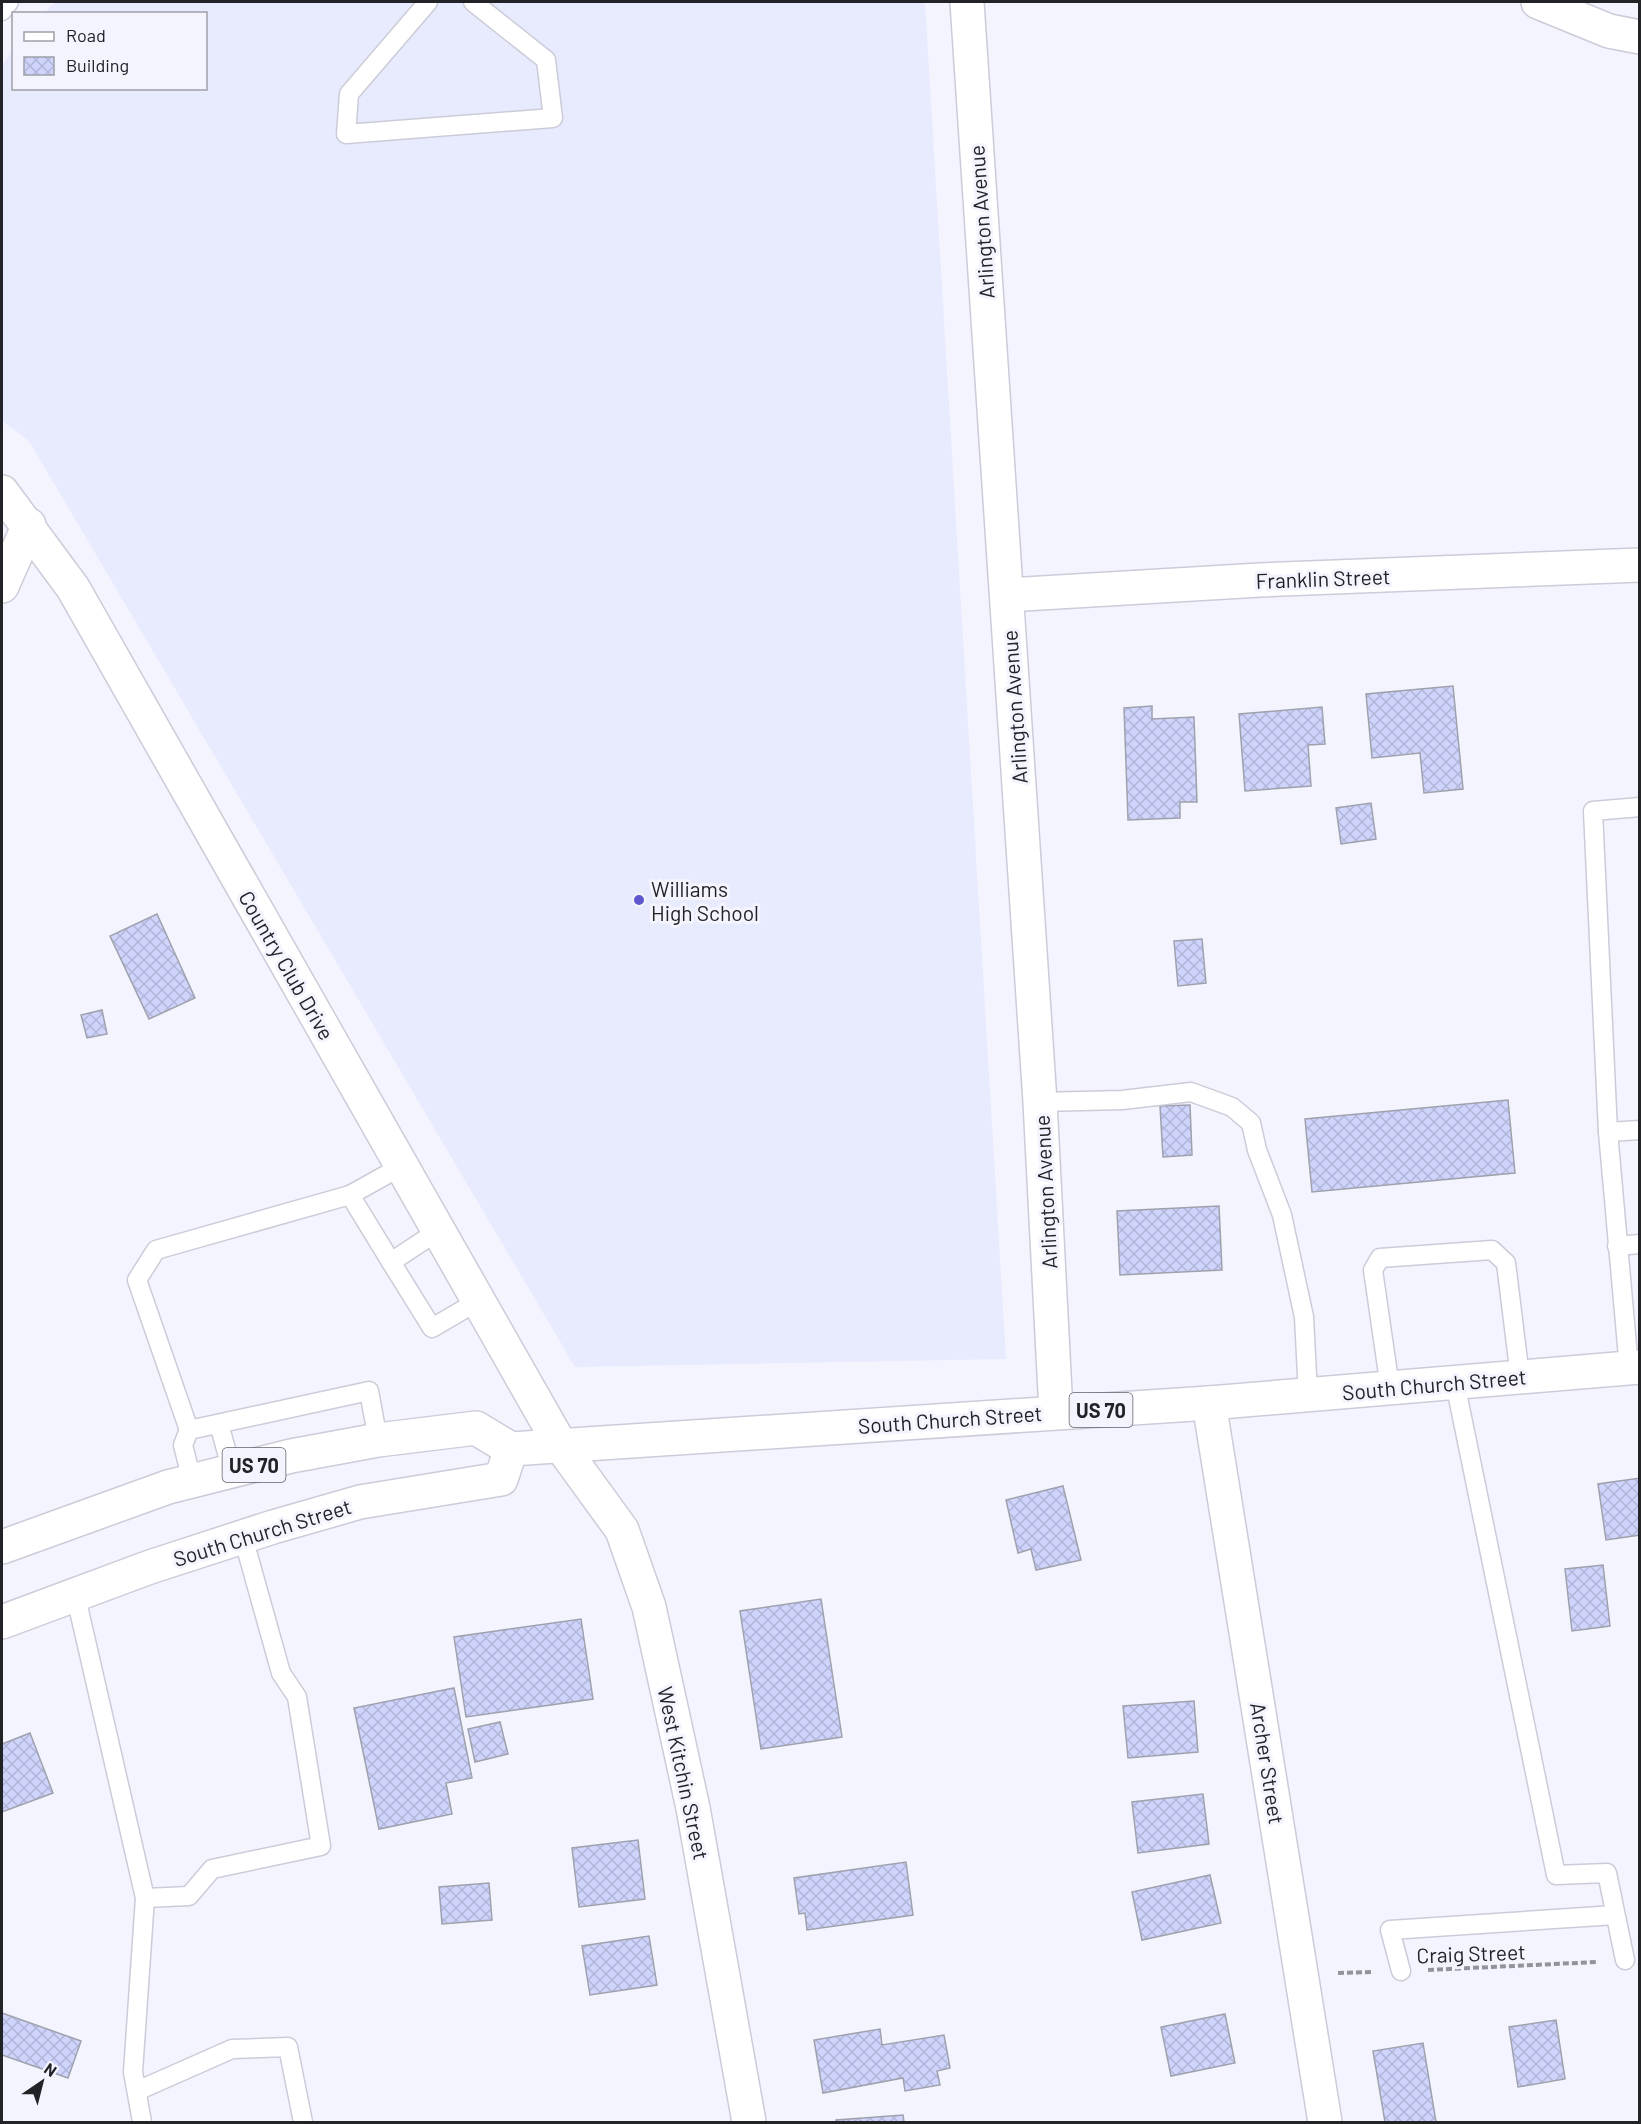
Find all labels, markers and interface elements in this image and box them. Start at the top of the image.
legend [12,12,207,90]
text: Road [66,24,106,46]
text: Building [66,54,129,76]
street label: Arlington Avenue [963,144,999,300]
street label: Franklin Street [1255,563,1391,593]
street label: Arlington Avenue [996,629,1032,785]
place label: Williams High School [651,876,759,925]
street label: Country Club Drive [234,886,340,1044]
marker: Williams High School [632,893,646,907]
street label: Arlington Avenue [1028,1114,1062,1270]
street label: South Church Street [1341,1363,1527,1405]
road number: US 70 [1070,1393,1132,1427]
street label: South Church Street [857,1400,1043,1438]
road number: US 70 [222,1448,286,1482]
street label: South Church Street [170,1493,354,1571]
street label: West Kitchin Street [653,1684,715,1862]
street label: Archer Street [1246,1700,1290,1826]
street label: Craig Street [1416,1939,1526,1967]
north arrow [12,2052,72,2112]
text: N [41,2058,61,2080]

